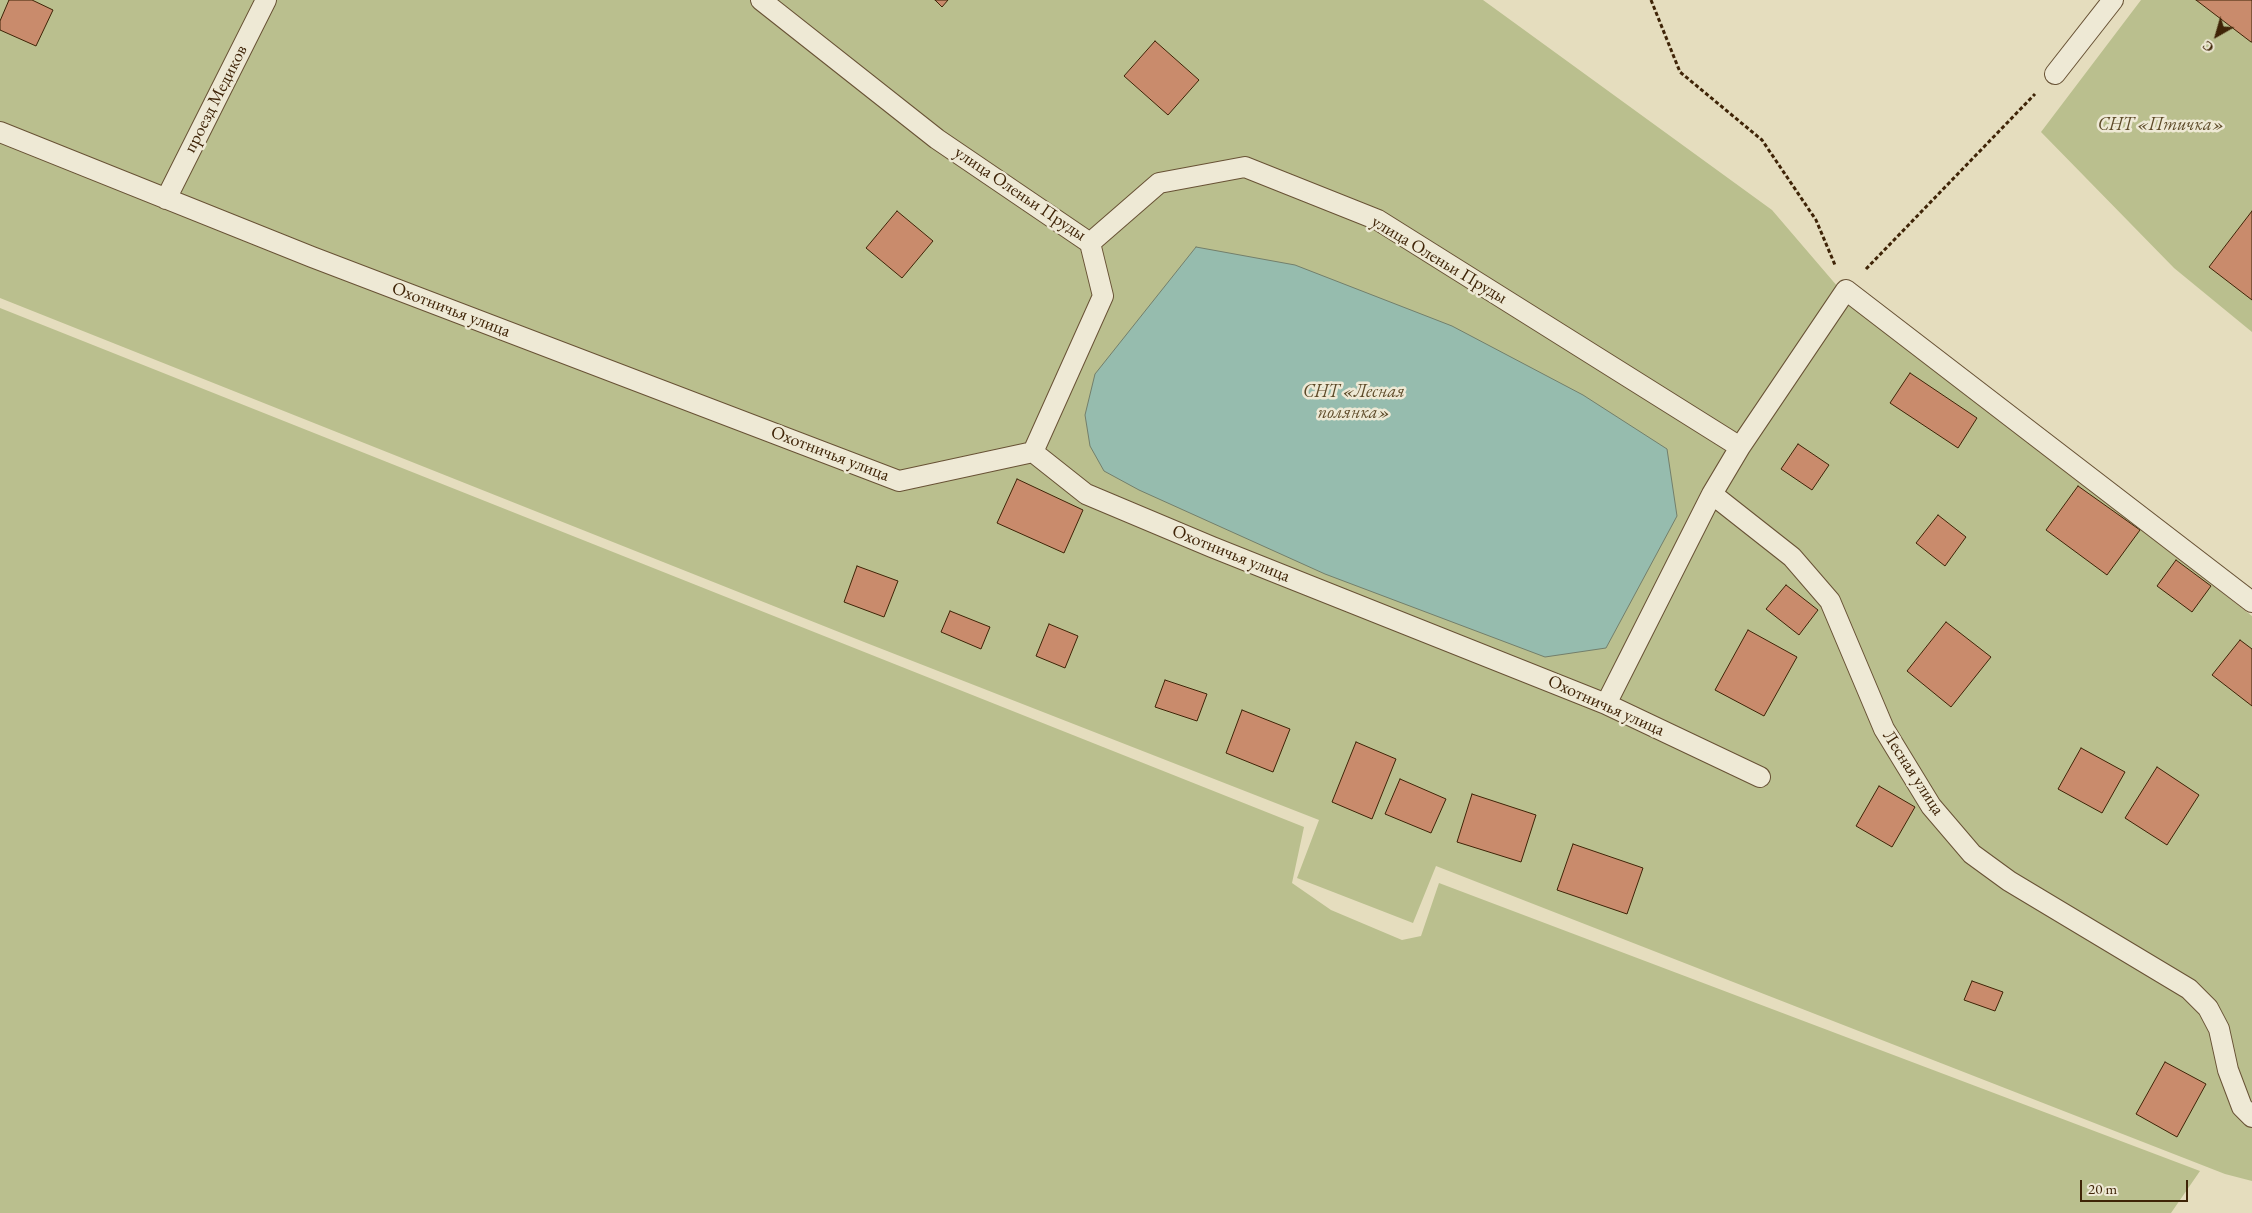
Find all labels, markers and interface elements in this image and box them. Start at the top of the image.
north arrow [2192,10,2242,60]
text: С [2198,37,2217,57]
street label: проезд Медиков [180,41,252,157]
park label: СНТ «Птичка» [2098,114,2224,136]
street label: улица Оленьи Пруды [950,142,1090,246]
street label: улица Оленьи Пруды [1367,211,1511,309]
street label: Охотничья улица [389,277,513,343]
park label: СНТ «Лесная полянка» [1303,381,1405,424]
street label: Охотничья улица [768,421,892,487]
street label: Охотничья улица [1169,521,1293,587]
street label: Охотничья улица [1544,671,1668,741]
street label: Лесная улица [1878,726,1948,820]
scale bar [2082,1170,2190,1202]
text: 20 m [2088,1179,2117,1198]

